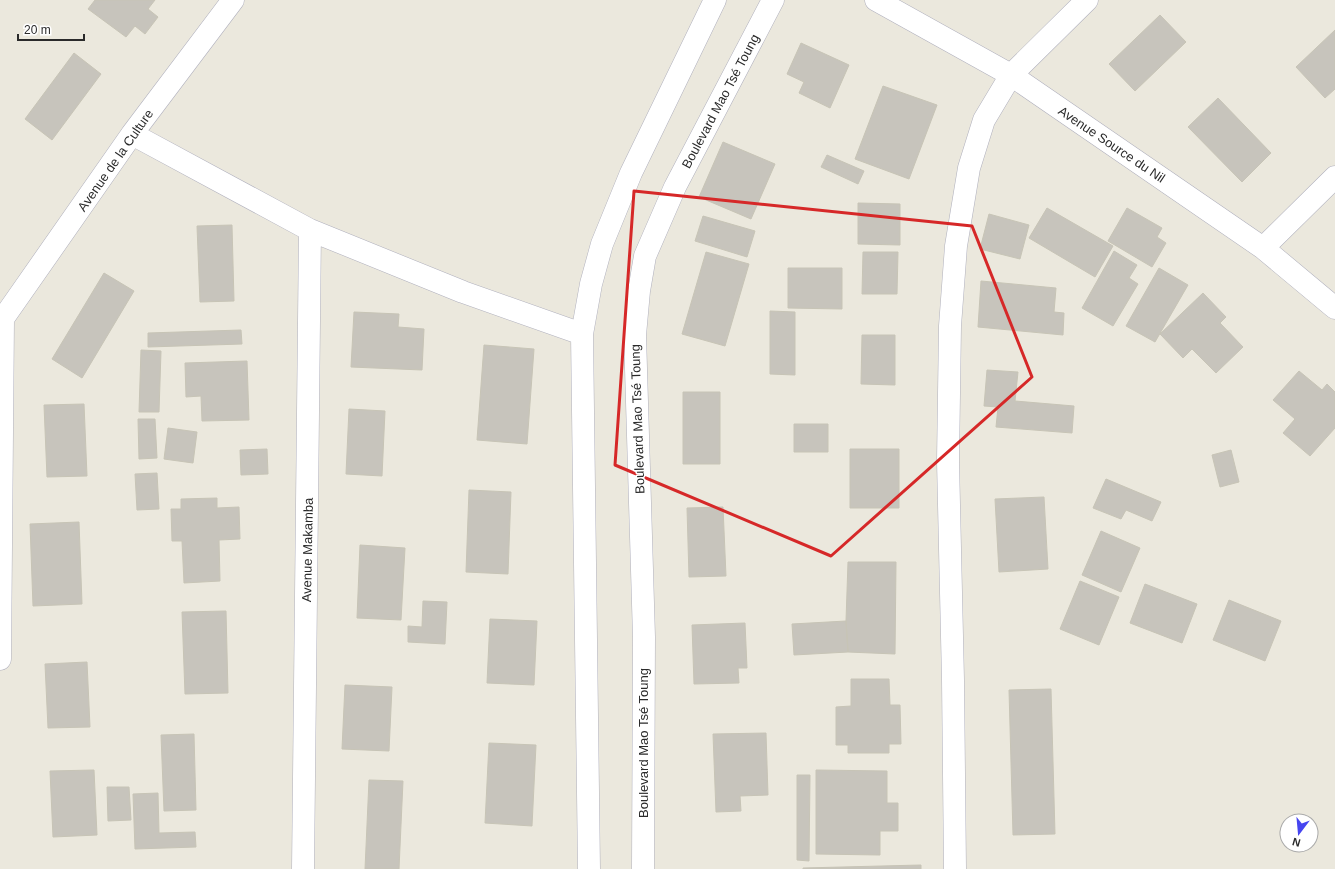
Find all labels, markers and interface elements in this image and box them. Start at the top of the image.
scale bar [18,16,84,42]
text: 20 m [24,23,51,37]
street label: Boulevard Mao Tsé Toung [679,32,762,171]
street label: Avenue Source du Nil [1055,103,1168,186]
street label: Avenue de la Culture [75,106,156,214]
street label: Boulevard Mao Tsé Toung [627,344,648,494]
street label: Avenue Makamba [299,497,316,602]
street label: Boulevard Mao Tsé Toung [636,668,651,818]
north arrow [1279,813,1319,853]
text: N [1291,836,1302,849]

